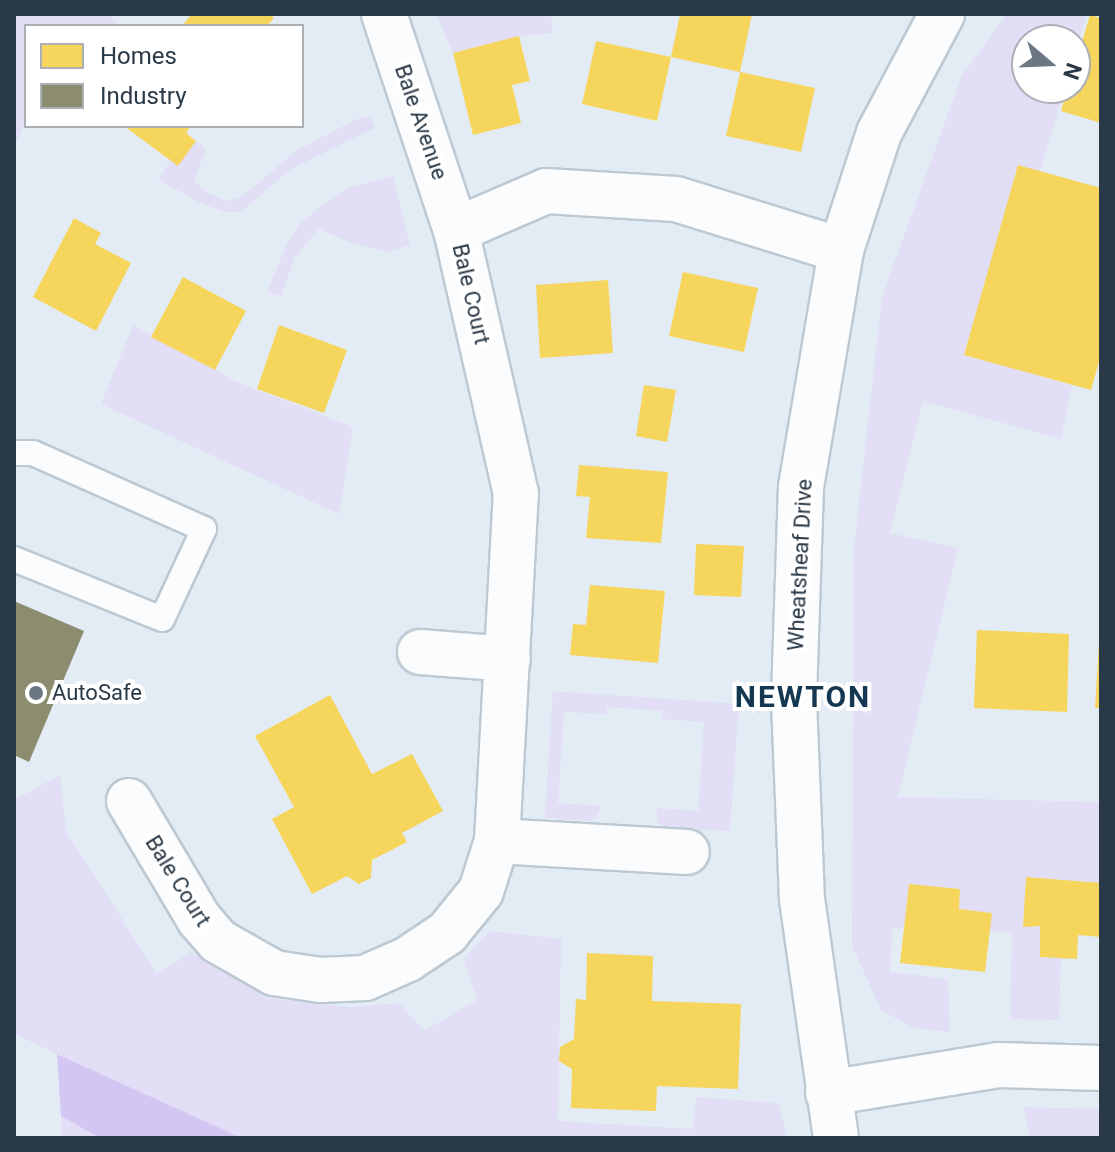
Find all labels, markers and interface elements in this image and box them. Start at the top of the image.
legend [24,24,304,128]
north arrow [1011,24,1091,104]
text: Homes [100,42,177,70]
text: N [1058,60,1087,83]
street label: Bale Avenue [389,61,453,183]
text: Industry [100,82,186,110]
street label: Bale Court [447,241,495,347]
street label: Wheatsheaf Drive [782,478,818,652]
district label: NEWTON [735,679,871,715]
place label: AutoSafe [52,680,142,706]
marker: AutoSafe [27,684,45,702]
street label: Bale Court [140,831,216,931]

